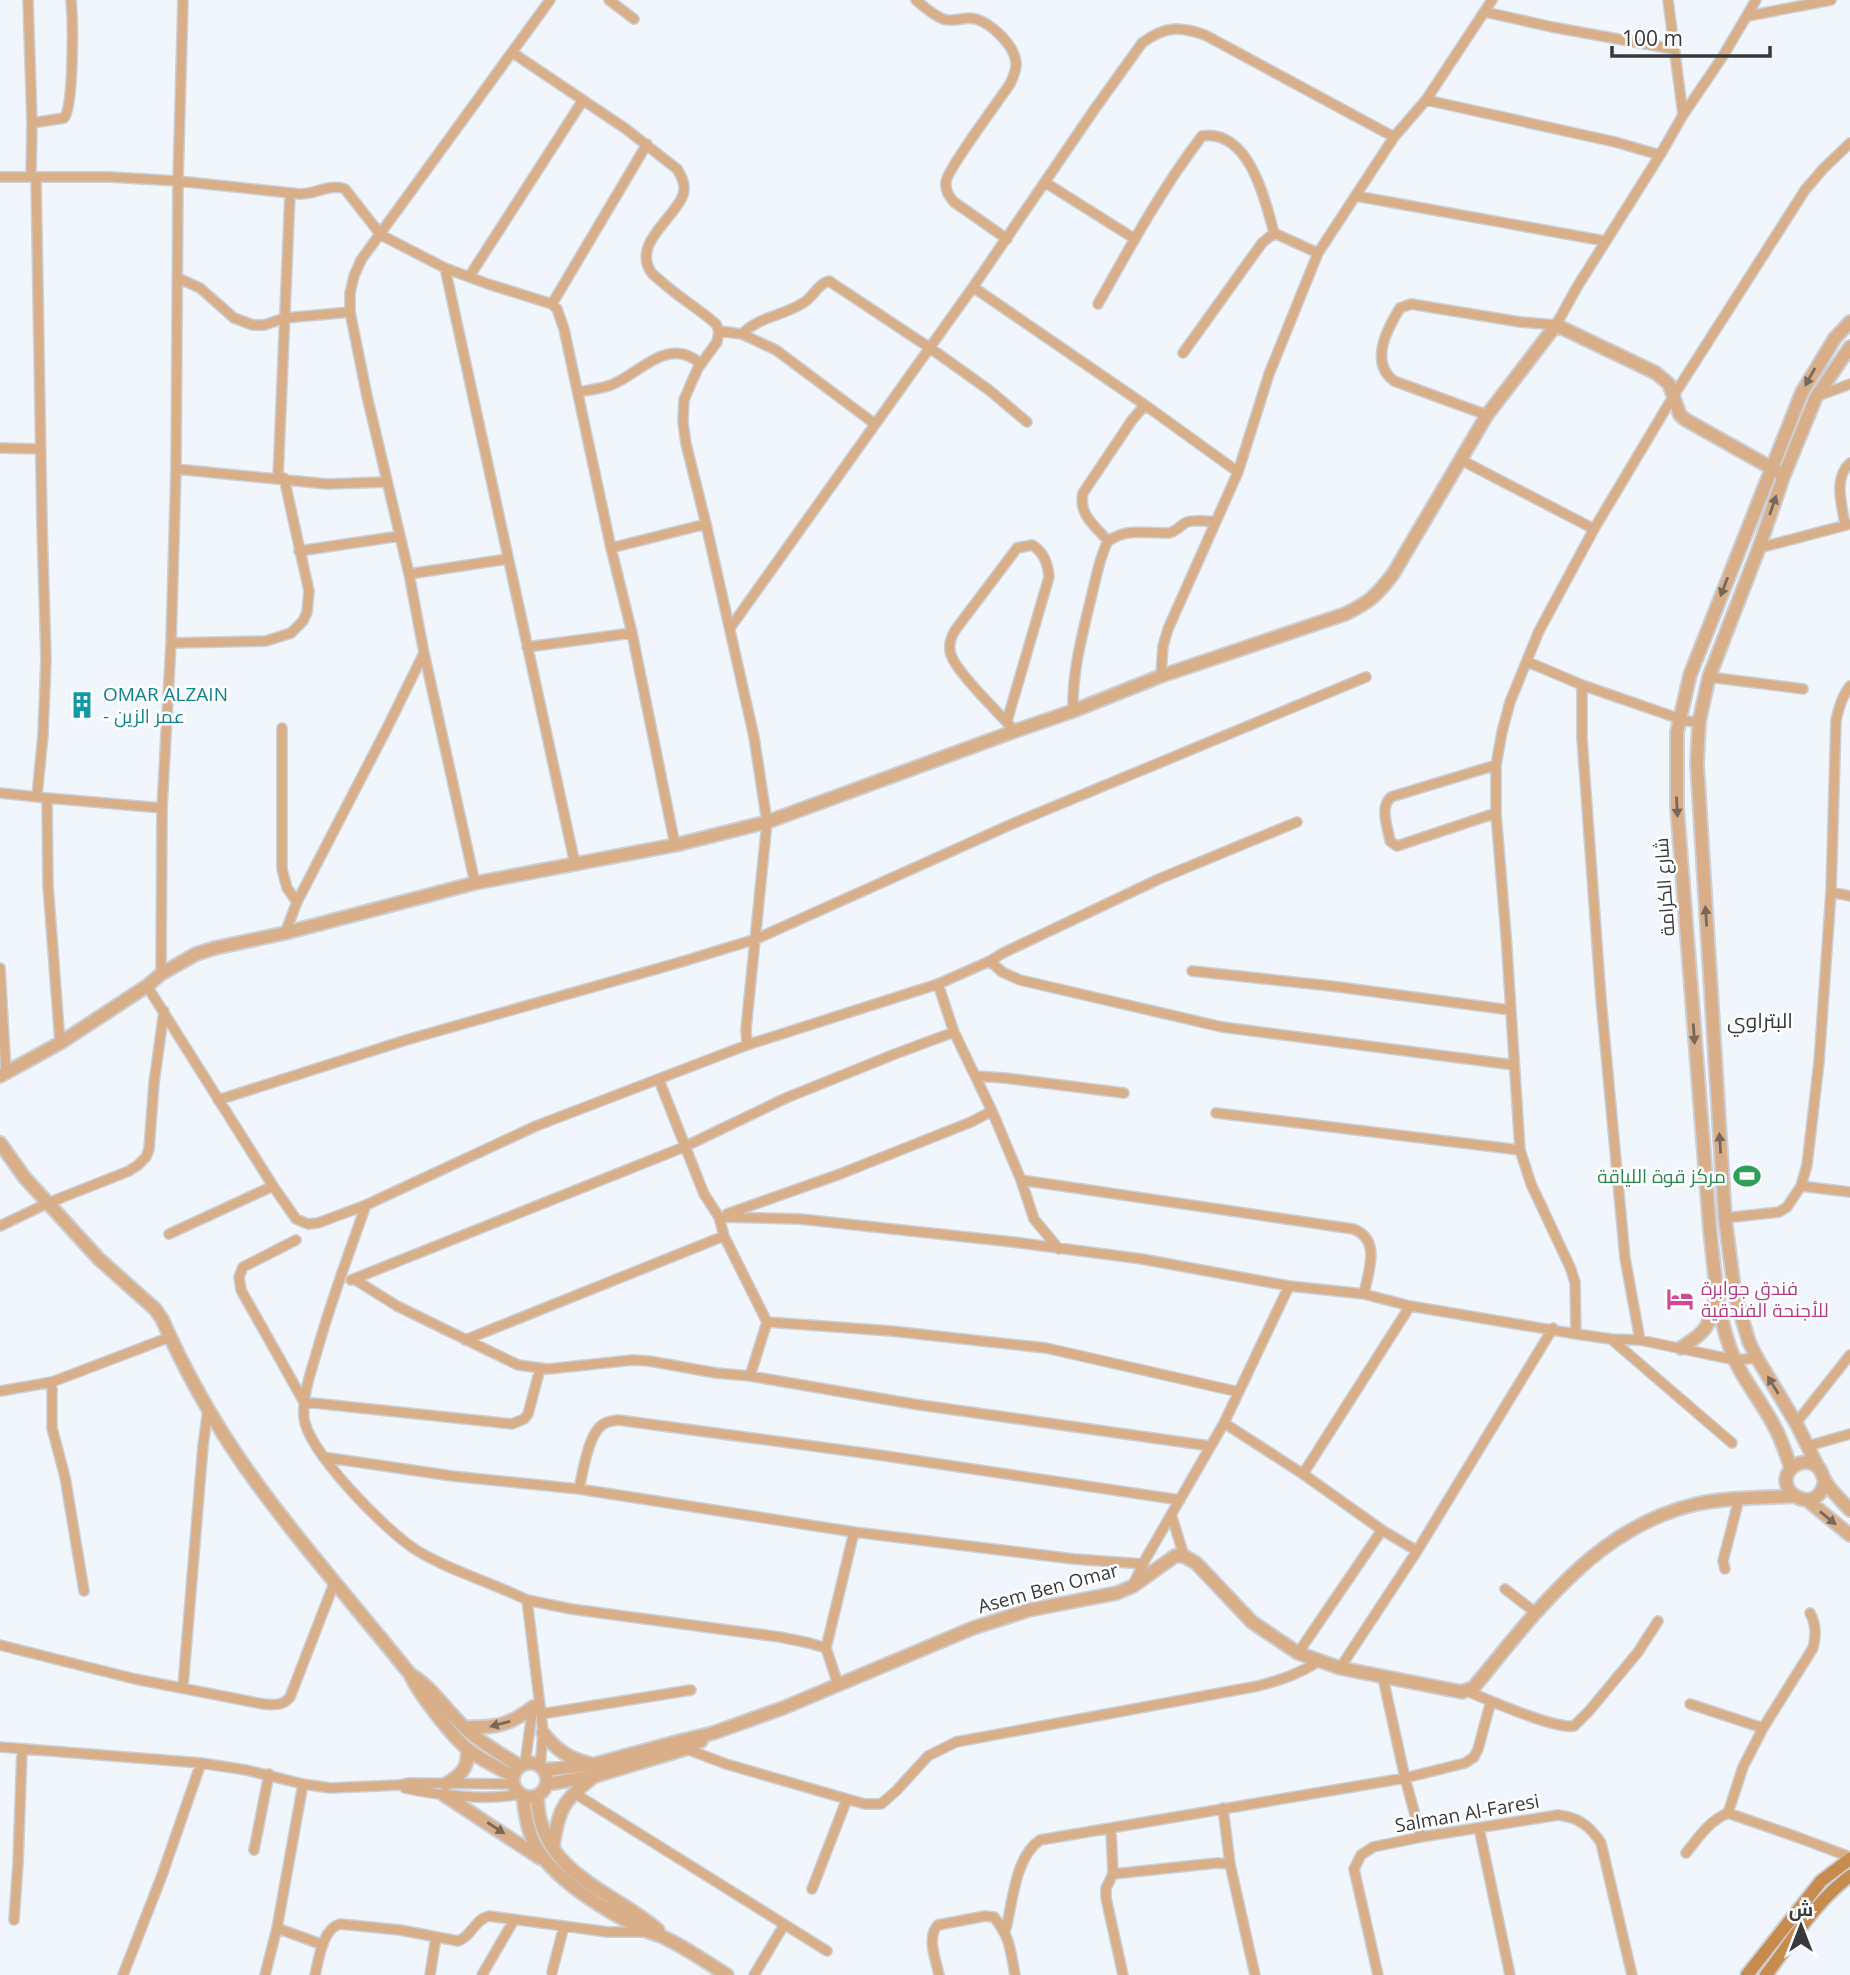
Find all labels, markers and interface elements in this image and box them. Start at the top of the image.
scale bar [1612,14,1770,58]
text: 100 m [1622,24,1683,52]
one-way arrow [1804,367,1816,387]
one-way arrow [1768,495,1779,516]
one-way arrow [1719,577,1730,598]
place label: OMAR ALZAIN - عمر الزين [103,681,228,729]
building icon: OMAR ALZAIN - عمر الزين [67,690,97,720]
one-way arrow [1672,796,1683,818]
street label: شارع الكرامة [1648,837,1681,937]
one-way arrow [1700,904,1711,926]
district label: البتراوي [1727,1006,1793,1037]
one-way arrow [1689,1023,1700,1045]
one-way arrow [1714,1131,1725,1153]
sports icon: مركز قوة اللياقة [1732,1161,1762,1191]
place label: مركز قوة اللياقة [1597,1163,1726,1189]
place label: فندق جوابرة للأجنحة الفندقية [1701,1275,1829,1323]
hotel icon: فندق جوابرة للأجنحة الفندقية [1665,1284,1695,1314]
one-way arrow [1767,1376,1780,1395]
one-way arrow [1819,1510,1837,1525]
street label: Asem Ben Omar [975,1557,1121,1619]
one-way arrow [489,1719,511,1730]
street label: Salman Al-Faresi [1393,1788,1541,1838]
one-way arrow [486,1821,505,1834]
north arrow [1766,1891,1836,1961]
text: ش [1789,1896,1813,1922]

